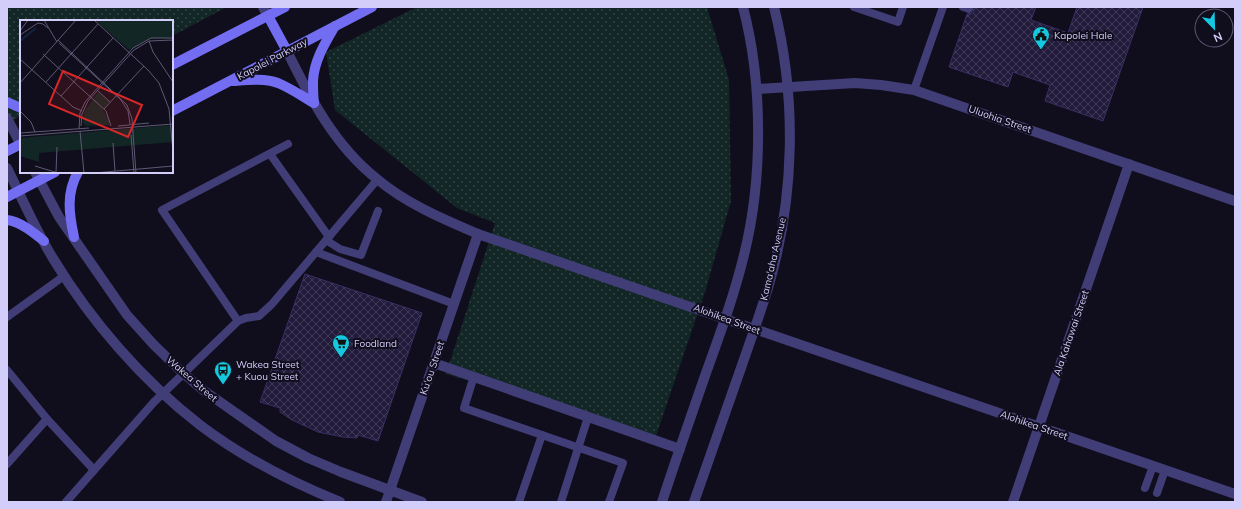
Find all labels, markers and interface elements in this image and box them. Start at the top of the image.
north arrow [1194,8,1234,48]
inset map [20,20,173,173]
public building icon: Kapolei Hale [1031,25,1051,50]
place label: Kapolei Hale [1054,29,1112,42]
text: N [1211,29,1224,45]
street label: Kapolei Parkway [235,35,310,83]
street label: Uluohia Street [967,102,1034,136]
street label: Kama'aha Avenue [757,216,789,302]
street label: Ala Kahawai Street [1050,288,1092,378]
street label: Alohikea Street [692,301,763,337]
supermarket icon: Foodland [331,333,351,358]
place label: Foodland [354,337,397,350]
street label: Ku'ou Street [417,339,447,397]
street label: Wakea Street [164,353,221,405]
place label: Wakea Street + Kuou Street [236,358,300,383]
bus stop icon: Wakea Street + Kuou Street [213,360,233,385]
street label: Alohikea Street [999,407,1070,443]

